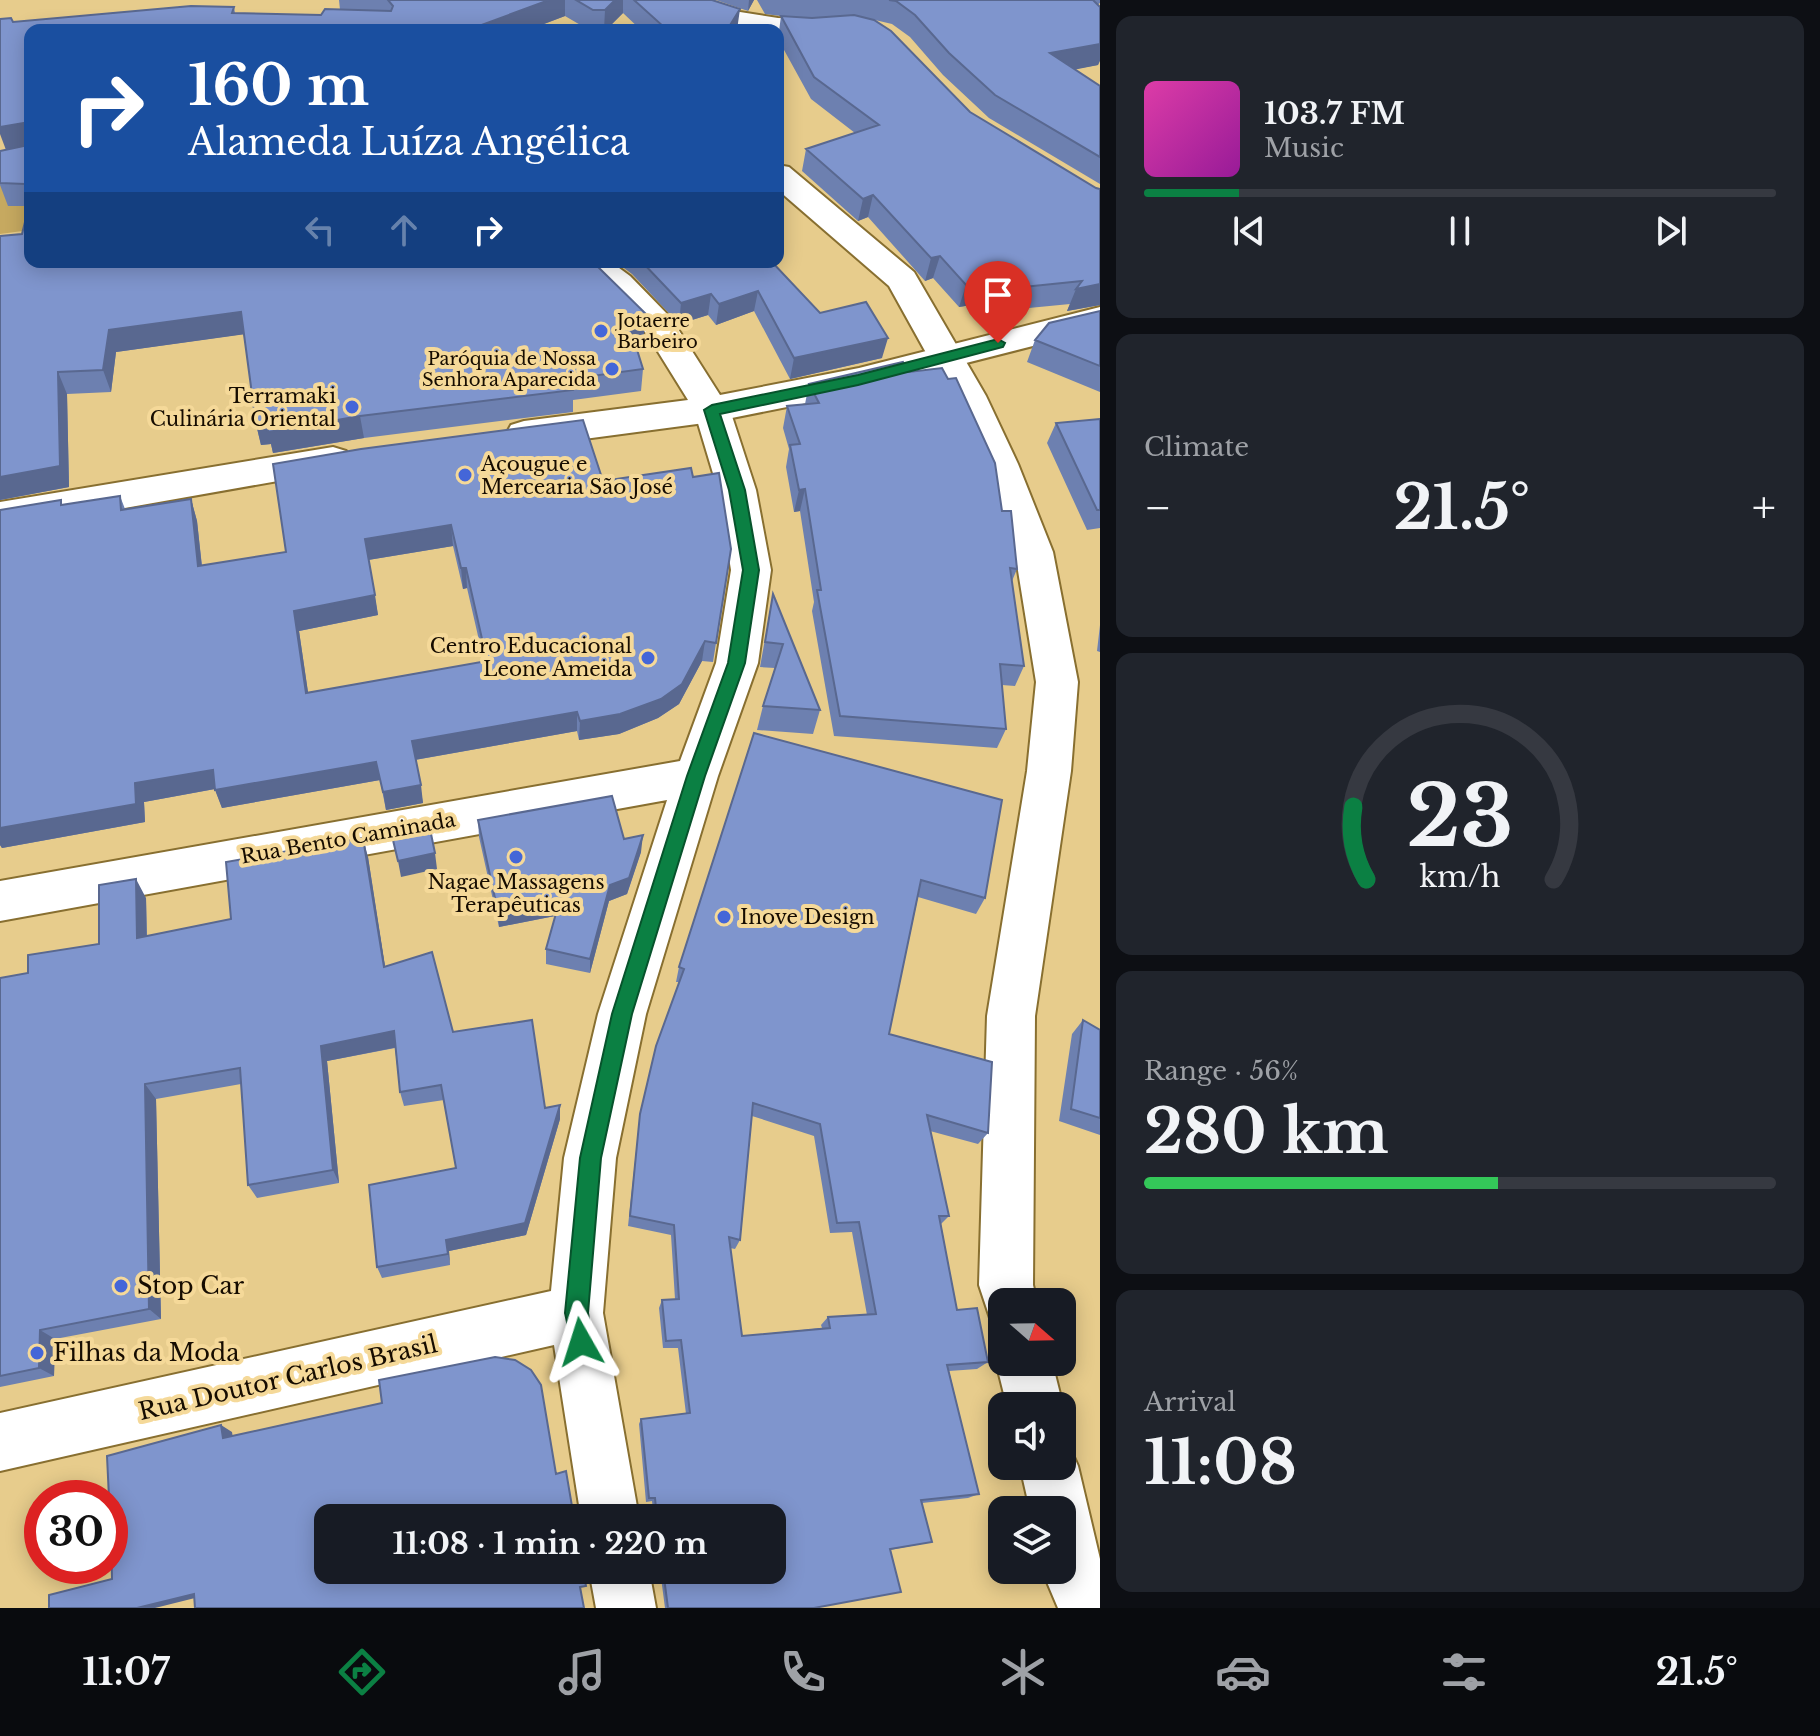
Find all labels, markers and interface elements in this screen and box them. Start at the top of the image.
text: 160 m [188,51,369,120]
icon: right [56,56,160,160]
text: 103.7 FM [1264,95,1405,132]
text: Alameda Luíza Angélica [188,120,630,165]
text: Music [1264,132,1344,164]
icon: left [298,208,342,252]
icon: ahead [382,208,426,252]
icon: right [466,208,510,252]
icon: previous [1227,209,1271,253]
icon: pause [1438,209,1482,253]
icon: next [1649,209,1693,253]
pin [964,261,1032,343]
icon: arrive [976,273,1020,317]
place label: Jotaerre Barbeiro [615,310,698,353]
marker: Jotaerre Barbeiro [592,322,610,340]
place label: Paróquia de Nossa Senhora Aparecida [422,348,596,391]
marker: Paróquia de Nossa Senhora Aparecida [603,360,621,378]
place label: Terramaki Culinária Oriental [150,384,336,431]
marker: Terramaki Culinária Oriental [343,398,361,416]
text: Climate [1144,431,1249,463]
place label: Açougue e Mercearia São José [480,452,673,499]
marker: Açougue e Mercearia São José [456,466,474,484]
text: 21.5° [1394,471,1530,545]
text: − [1144,480,1172,535]
text: + [1752,480,1776,535]
place label: Centro Educacional Leone Ameida [430,634,633,681]
marker: Centro Educacional Leone Ameida [639,649,657,667]
text: 23 [1406,765,1514,868]
street label: Rua Bento Caminada [239,807,458,869]
marker: Nagae Massagens Terapêuticas [507,848,525,866]
text: km/h [1419,859,1501,895]
place label: Nagae Massagens Terapêuticas [428,870,604,917]
place label: Inove Design [740,905,875,929]
marker: Inove Design [715,908,733,926]
text: Range · 56% [1144,1055,1298,1087]
text: 280 km [1144,1095,1389,1169]
place label: Stop Car [137,1271,245,1300]
marker: Stop Car [112,1277,130,1295]
north arrow [988,1288,1076,1376]
map controls [988,1288,1076,1584]
position arrow [539,1300,623,1384]
street label: Rua Doutor Carlos Brasil [136,1329,440,1426]
place label: Filhas da Moda [53,1338,240,1367]
marker: Filhas da Moda [28,1344,46,1362]
text: Arrival [1144,1386,1236,1418]
button: sound [988,1392,1076,1480]
text: 11:08 [1144,1426,1297,1500]
speed limit sign: 30 [24,1480,128,1584]
button: layers [988,1496,1076,1584]
text: 11:08 · 1 min · 220 m [393,1525,707,1562]
icon: directions [334,1644,390,1700]
icon: music [554,1644,610,1700]
icon: phone [775,1644,831,1700]
icon: climate [995,1644,1051,1700]
icon: car [1215,1644,1271,1700]
icon: filters [1436,1644,1492,1700]
text: 11:07 [82,1650,170,1695]
text: 21.5° [1656,1650,1738,1695]

